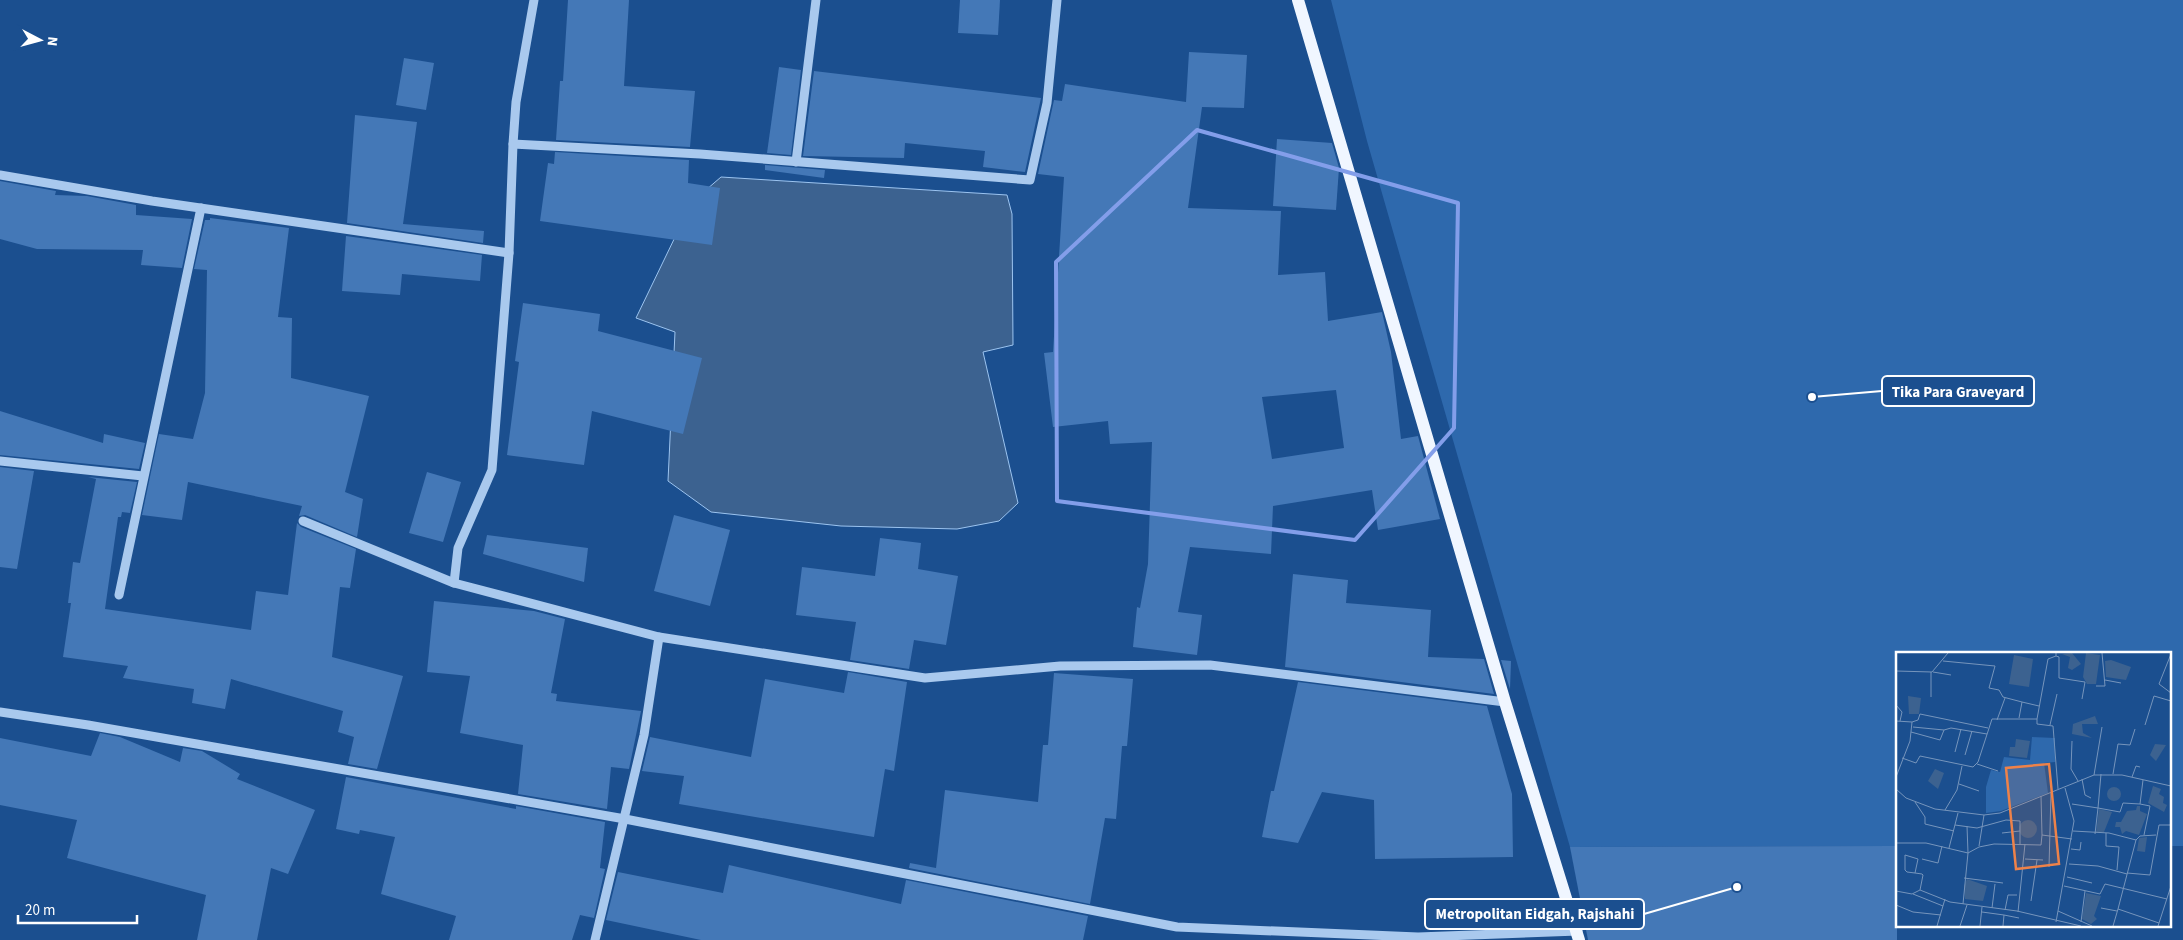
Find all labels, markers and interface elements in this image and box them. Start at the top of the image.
north arrow [15,15,65,65]
text: N [42,36,62,47]
callout: Tika Para Graveyard [1882,376,2034,406]
text: Tika Para Graveyard [1892,382,2024,403]
inset map [1896,652,2170,928]
scale bar [18,892,136,924]
callout: Metropolitan Eidgah, Rajshahi [1425,899,1644,929]
text: 20 m [25,900,55,921]
text: Metropolitan Eidgah, Rajshahi [1436,904,1634,925]

